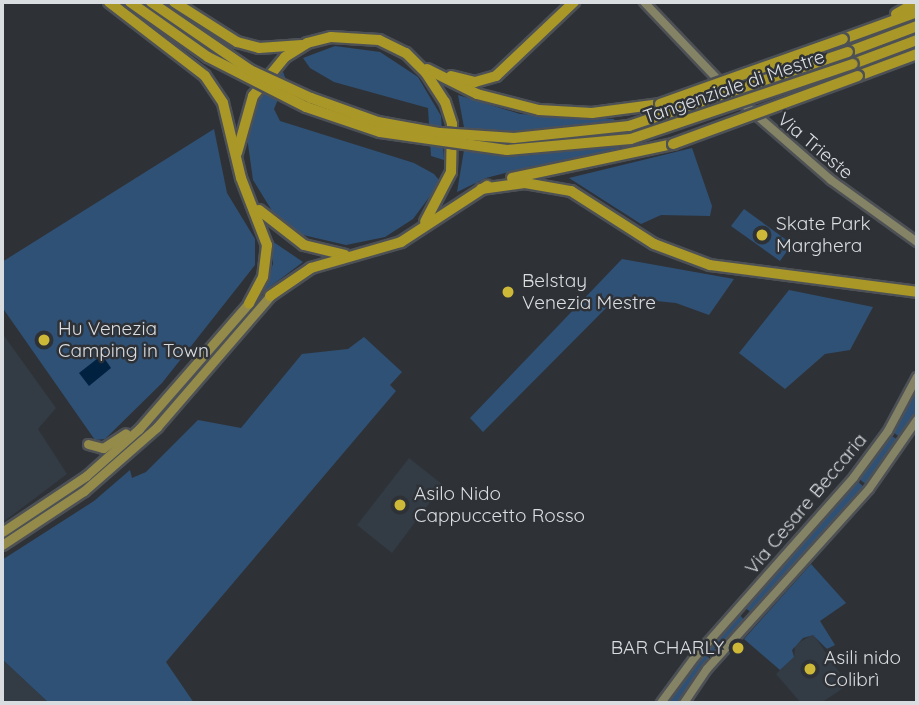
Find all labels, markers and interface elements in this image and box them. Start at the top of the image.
street label: Tangenziale di Mestre [640,45,828,129]
street label: Via Trieste [772,108,858,184]
place label: Skate Park Marghera [776,213,871,257]
marker: Skate Park Marghera [754,227,770,243]
place label: Belstay Venezia Mestre [522,270,656,314]
marker: Belstay Venezia Mestre [500,284,516,300]
place label: Hu Venezia Camping in Town [58,318,209,362]
marker: Hu Venezia Camping in Town [36,332,52,348]
street label: Via Cesare Beccaria [740,429,872,579]
place label: Asilo Nido Cappuccetto Rosso [414,483,585,527]
marker: Asilo Nido Cappuccetto Rosso [392,497,408,513]
place label: BAR CHARLY [611,637,724,659]
marker: BAR CHARLY [730,640,746,656]
place label: Asili nido Colibrì [824,647,901,691]
marker: Asili nido Colibrì [802,661,818,677]

